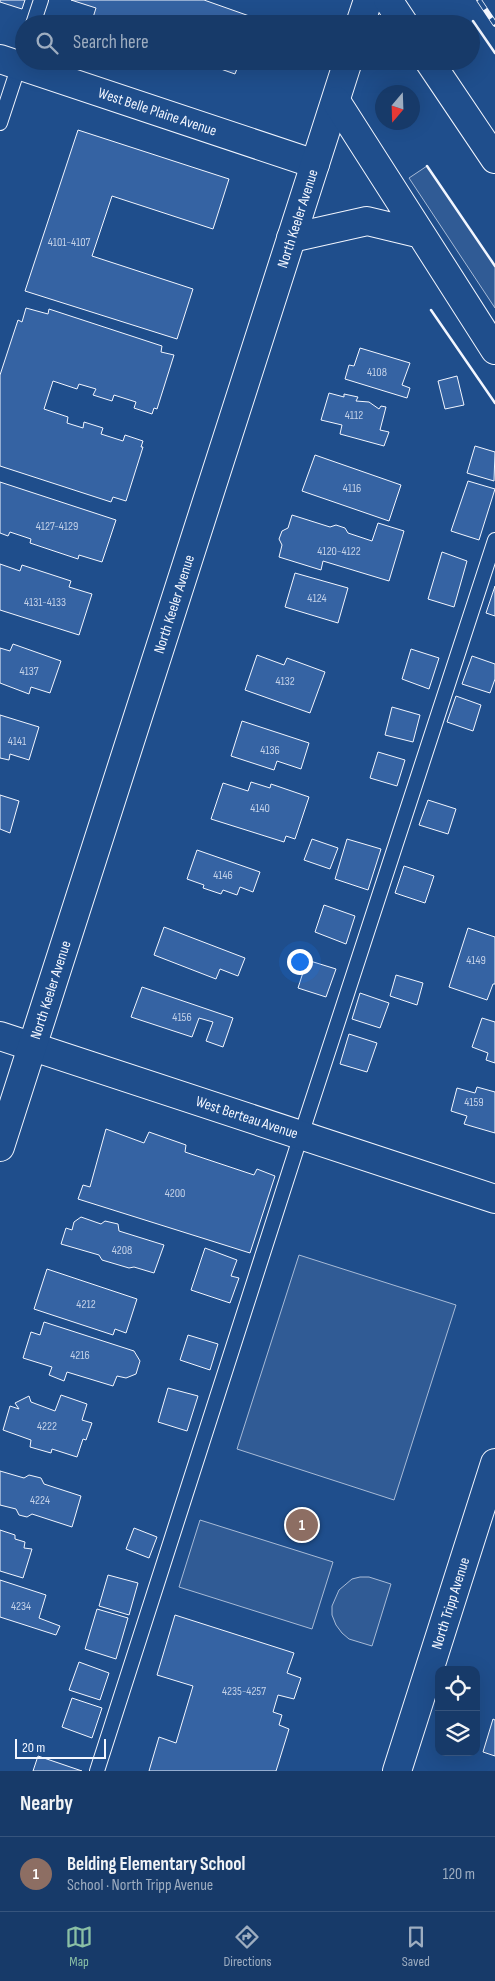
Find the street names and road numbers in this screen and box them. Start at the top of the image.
street label: West Belle Plaine Avenue [96,83,219,141]
street label: North Keeler Avenue [273,167,323,270]
street label: North Keeler Avenue [150,553,199,656]
street label: North Keeler Avenue [26,938,76,1042]
street label: West Berteau Avenue [193,1092,300,1144]
street label: North Tripp Avenue [427,1555,474,1652]

